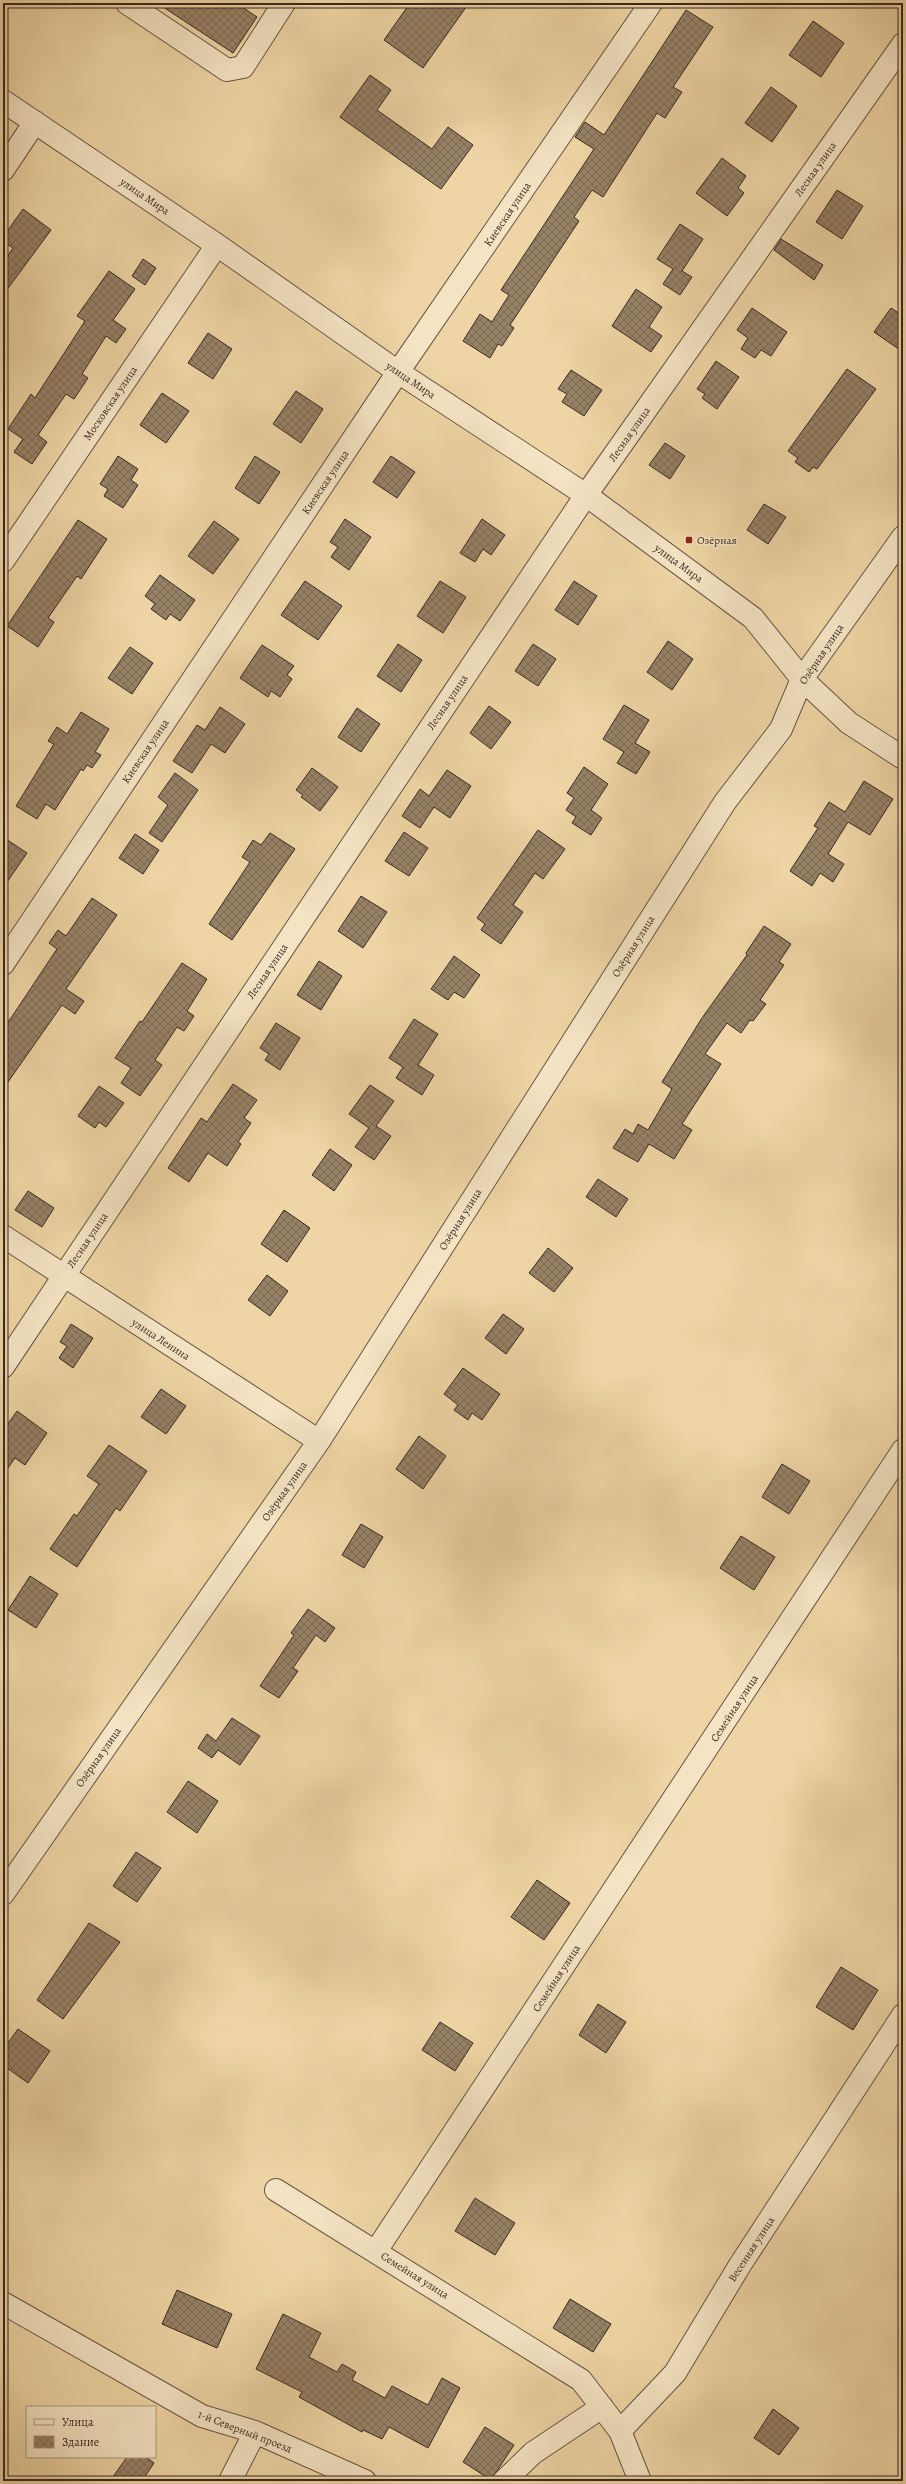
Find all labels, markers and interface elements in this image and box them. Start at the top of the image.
street label: Лесная улица [791,138,840,200]
street label: улица Мира [116,174,173,219]
street label: Киевская улица [480,178,535,249]
street label: улица Мира [382,358,439,403]
street label: Московская улица [80,362,141,443]
street label: Лесная улица [605,403,654,465]
street label: Киевская улица [298,446,353,517]
place label: Озёрная [697,533,737,548]
marker: Озёрная [684,535,694,545]
street label: улица Мира [651,540,707,587]
street label: Озёрная улица [796,620,848,688]
street label: Лесная улица [423,671,472,733]
street label: Киевская улица [118,715,173,786]
street label: Озёрная улица [608,912,659,980]
street label: Лесная улица [243,940,292,1002]
street label: Озёрная улица [435,1185,486,1253]
street label: Лесная улица [63,1209,112,1271]
street label: улица Ленина [128,1314,193,1364]
street label: Озёрная улица [258,1457,311,1524]
street label: Семейная улица [707,1671,762,1745]
street label: Озёрная улица [72,1723,125,1790]
street label: Семейная улица [529,1941,584,2015]
street label: Весенняя улица [725,2213,779,2285]
street label: Семейная улица [378,2249,452,2303]
legend [26,2406,156,2458]
street label: 1-й Северный проезд [196,2407,294,2456]
text: Улица [62,2414,94,2430]
text: Здание [62,2434,99,2450]

